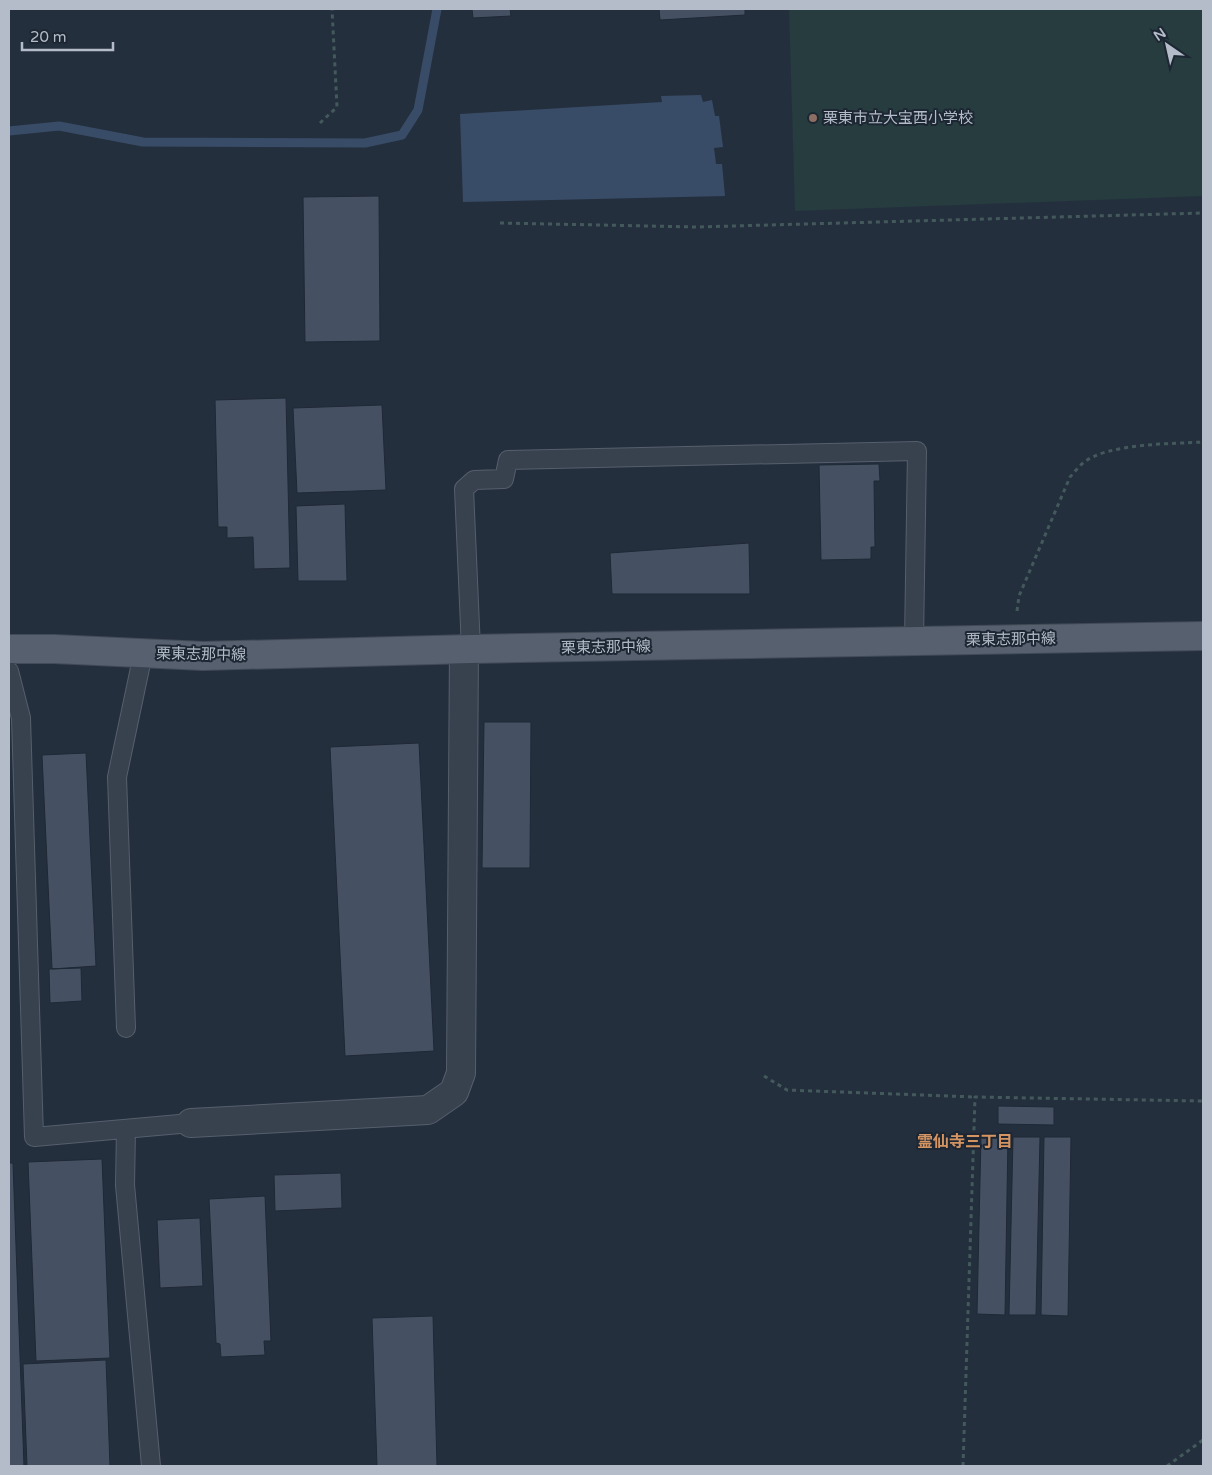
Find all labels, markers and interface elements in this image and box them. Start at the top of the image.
scale bar [22,20,114,52]
north arrow [1142,20,1192,70]
text: N [1151,24,1169,45]
text: 20 m [30,28,67,46]
place label: 栗東市立大宝西小学校 [823,109,973,127]
marker: 栗東市立大宝西小学校 [807,112,819,124]
street label: 栗東志那中線 [966,629,1056,649]
street label: 栗東志那中線 [561,637,651,657]
street label: 栗東志那中線 [156,644,246,664]
district label: 霊仙寺三丁目 [917,1132,1013,1152]

